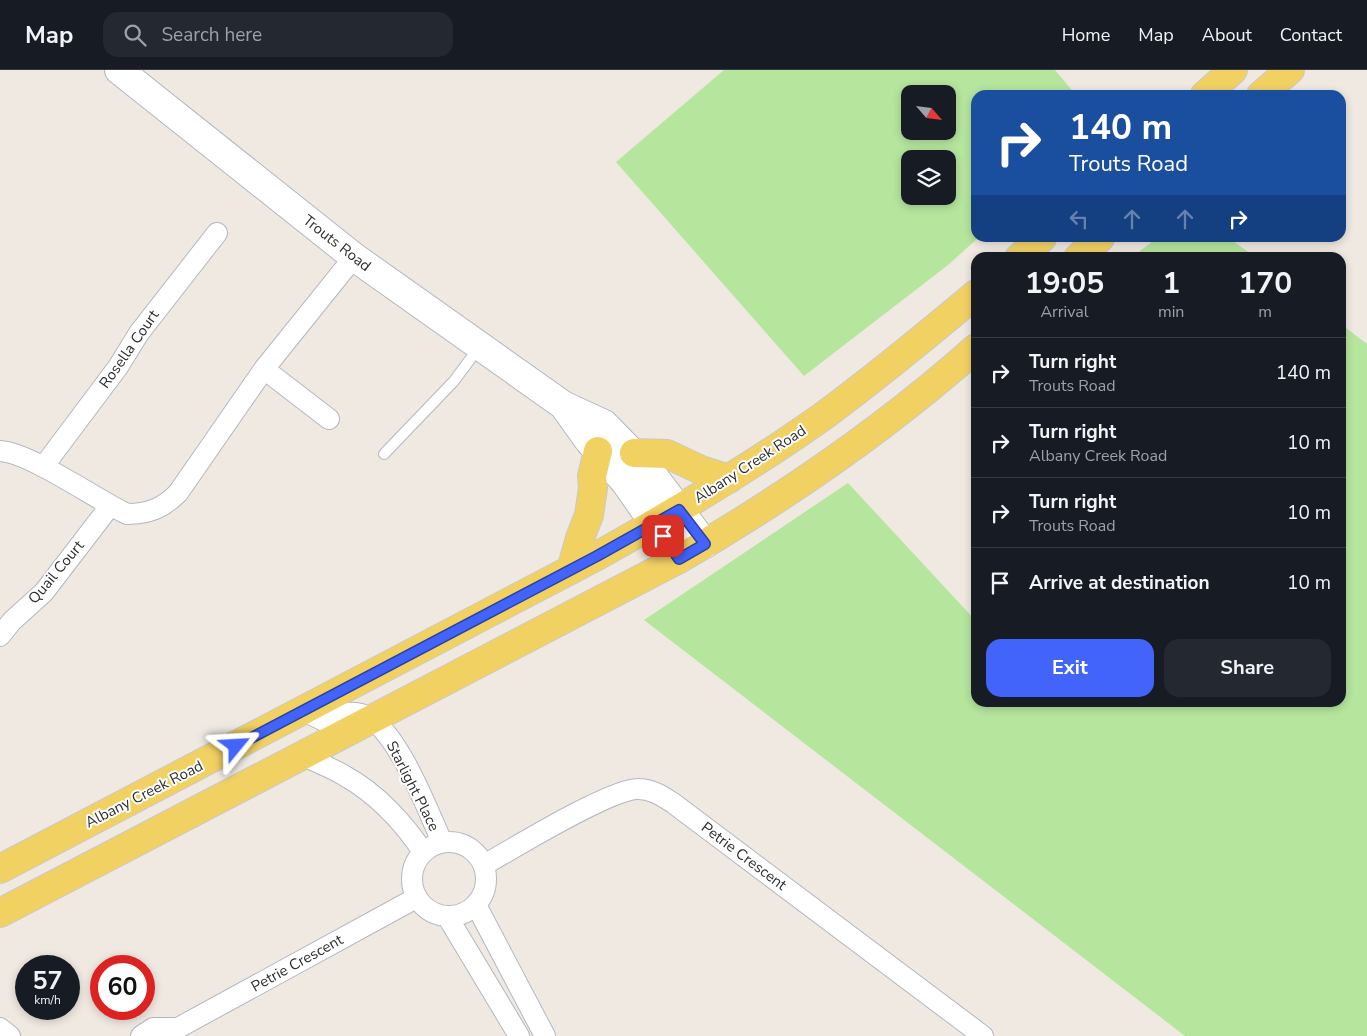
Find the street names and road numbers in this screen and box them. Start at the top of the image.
street label: Trouts Road [299,210,375,276]
street label: Rosella Court [95,305,164,392]
street label: Albany Creek Road [690,420,810,508]
street label: Quail Court [24,536,89,608]
street label: Starlight Place [382,737,444,835]
street label: Albany Creek Road [82,756,206,832]
street label: Petrie Crescent [697,817,791,895]
street label: Petrie Crescent [247,929,347,997]

